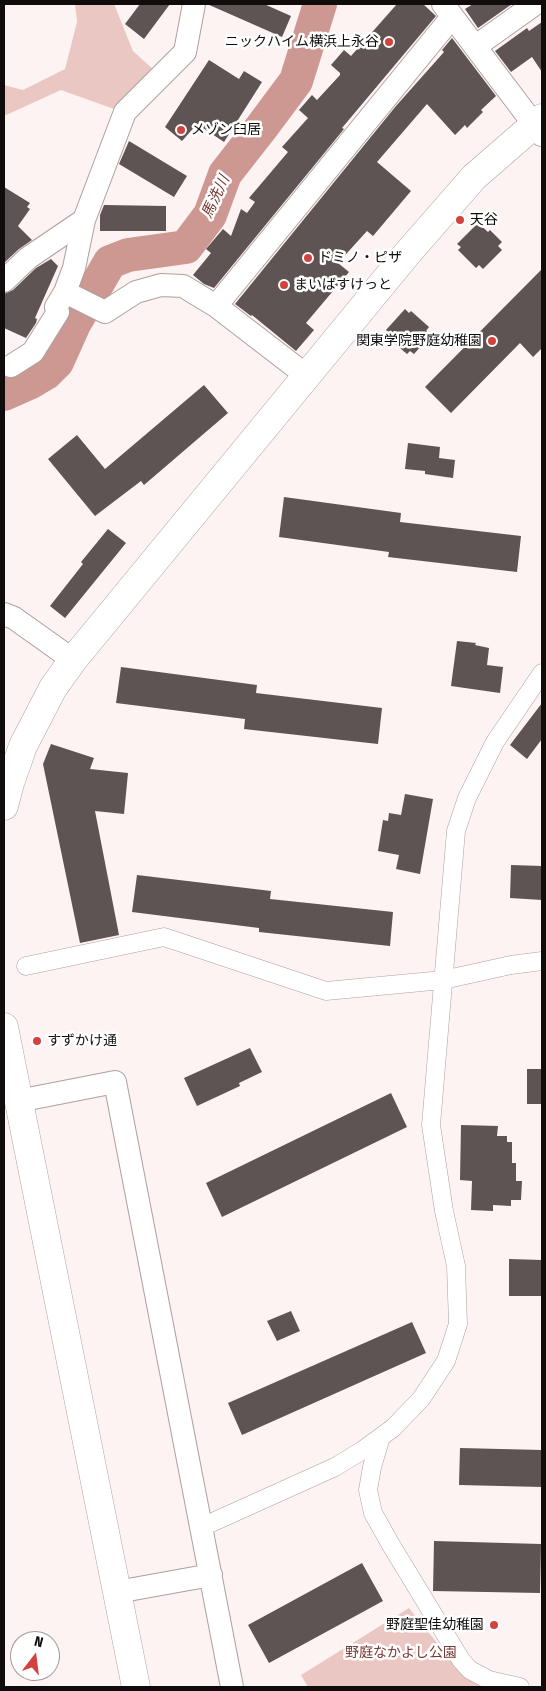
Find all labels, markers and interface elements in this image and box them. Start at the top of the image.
place label: ニックハイム横浜上永谷 [225,34,379,50]
marker: ニックハイム横浜上永谷 [383,36,395,48]
place label: メゾン臼居 [191,122,261,138]
marker: メゾン臼居 [175,124,187,136]
water label: 馬洗川 [198,173,234,221]
place label: 天谷 [470,212,498,228]
marker: 天谷 [454,214,466,226]
place label: ドミノ・ピザ [318,250,402,266]
marker: ドミノ・ピザ [302,252,314,264]
place label: まいばすけっと [294,277,392,293]
marker: まいばすけっと [278,279,290,291]
place label: 関東学院野庭幼稚園 [356,333,482,349]
marker: 関東学院野庭幼稚園 [486,335,498,347]
place label: すずかけ通 [47,1033,117,1049]
marker: すずかけ通 [31,1035,43,1047]
place label: 野庭聖佳幼稚園 [386,1617,484,1633]
marker: 野庭聖佳幼稚園 [488,1619,500,1631]
north arrow [10,1631,60,1681]
text: N [32,1633,45,1651]
park label: 野庭なかよし公園 [345,1645,457,1661]

